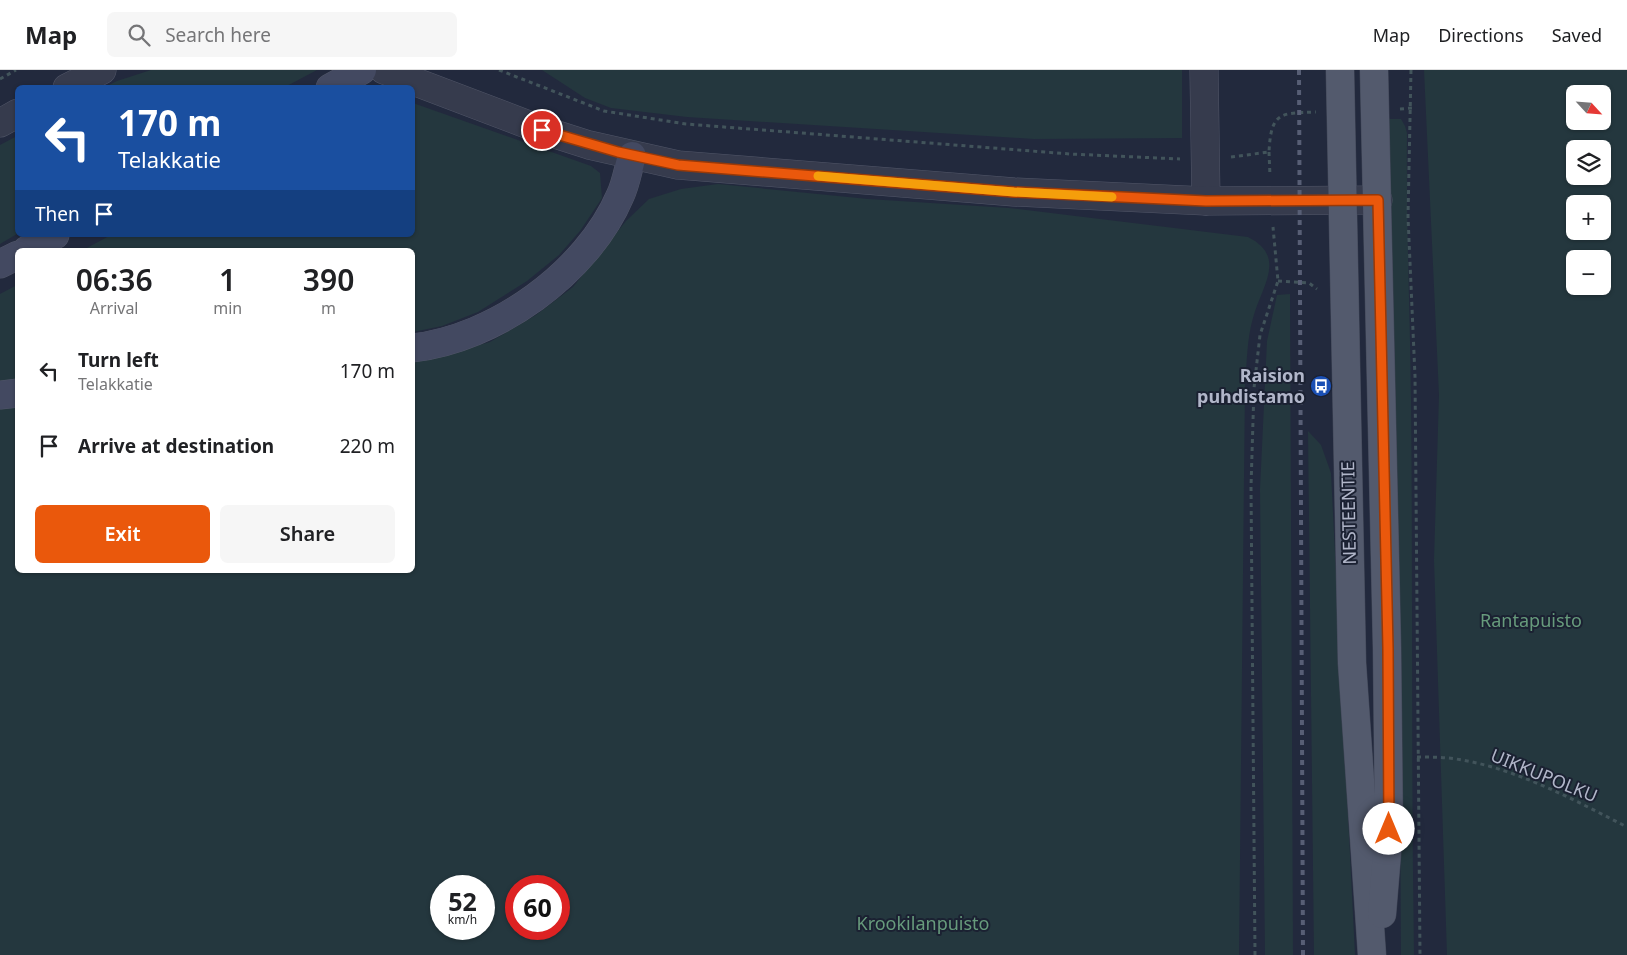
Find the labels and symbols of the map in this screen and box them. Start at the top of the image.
north arrow [1566,85,1611,130]
pin [521,109,563,151]
place label: Raision puhdistamo [1197,363,1305,408]
bus stop icon: Raision puhdistamo [1309,374,1333,398]
street label: NESTEENTIE [1335,461,1361,565]
park label: Rantapuisto [1480,608,1582,632]
street label: UIKKUPOLKU [1487,743,1601,807]
position arrow [1362,802,1414,854]
speed limit sign: 60 [505,875,570,940]
park label: Krookilanpuisto [857,911,989,935]

